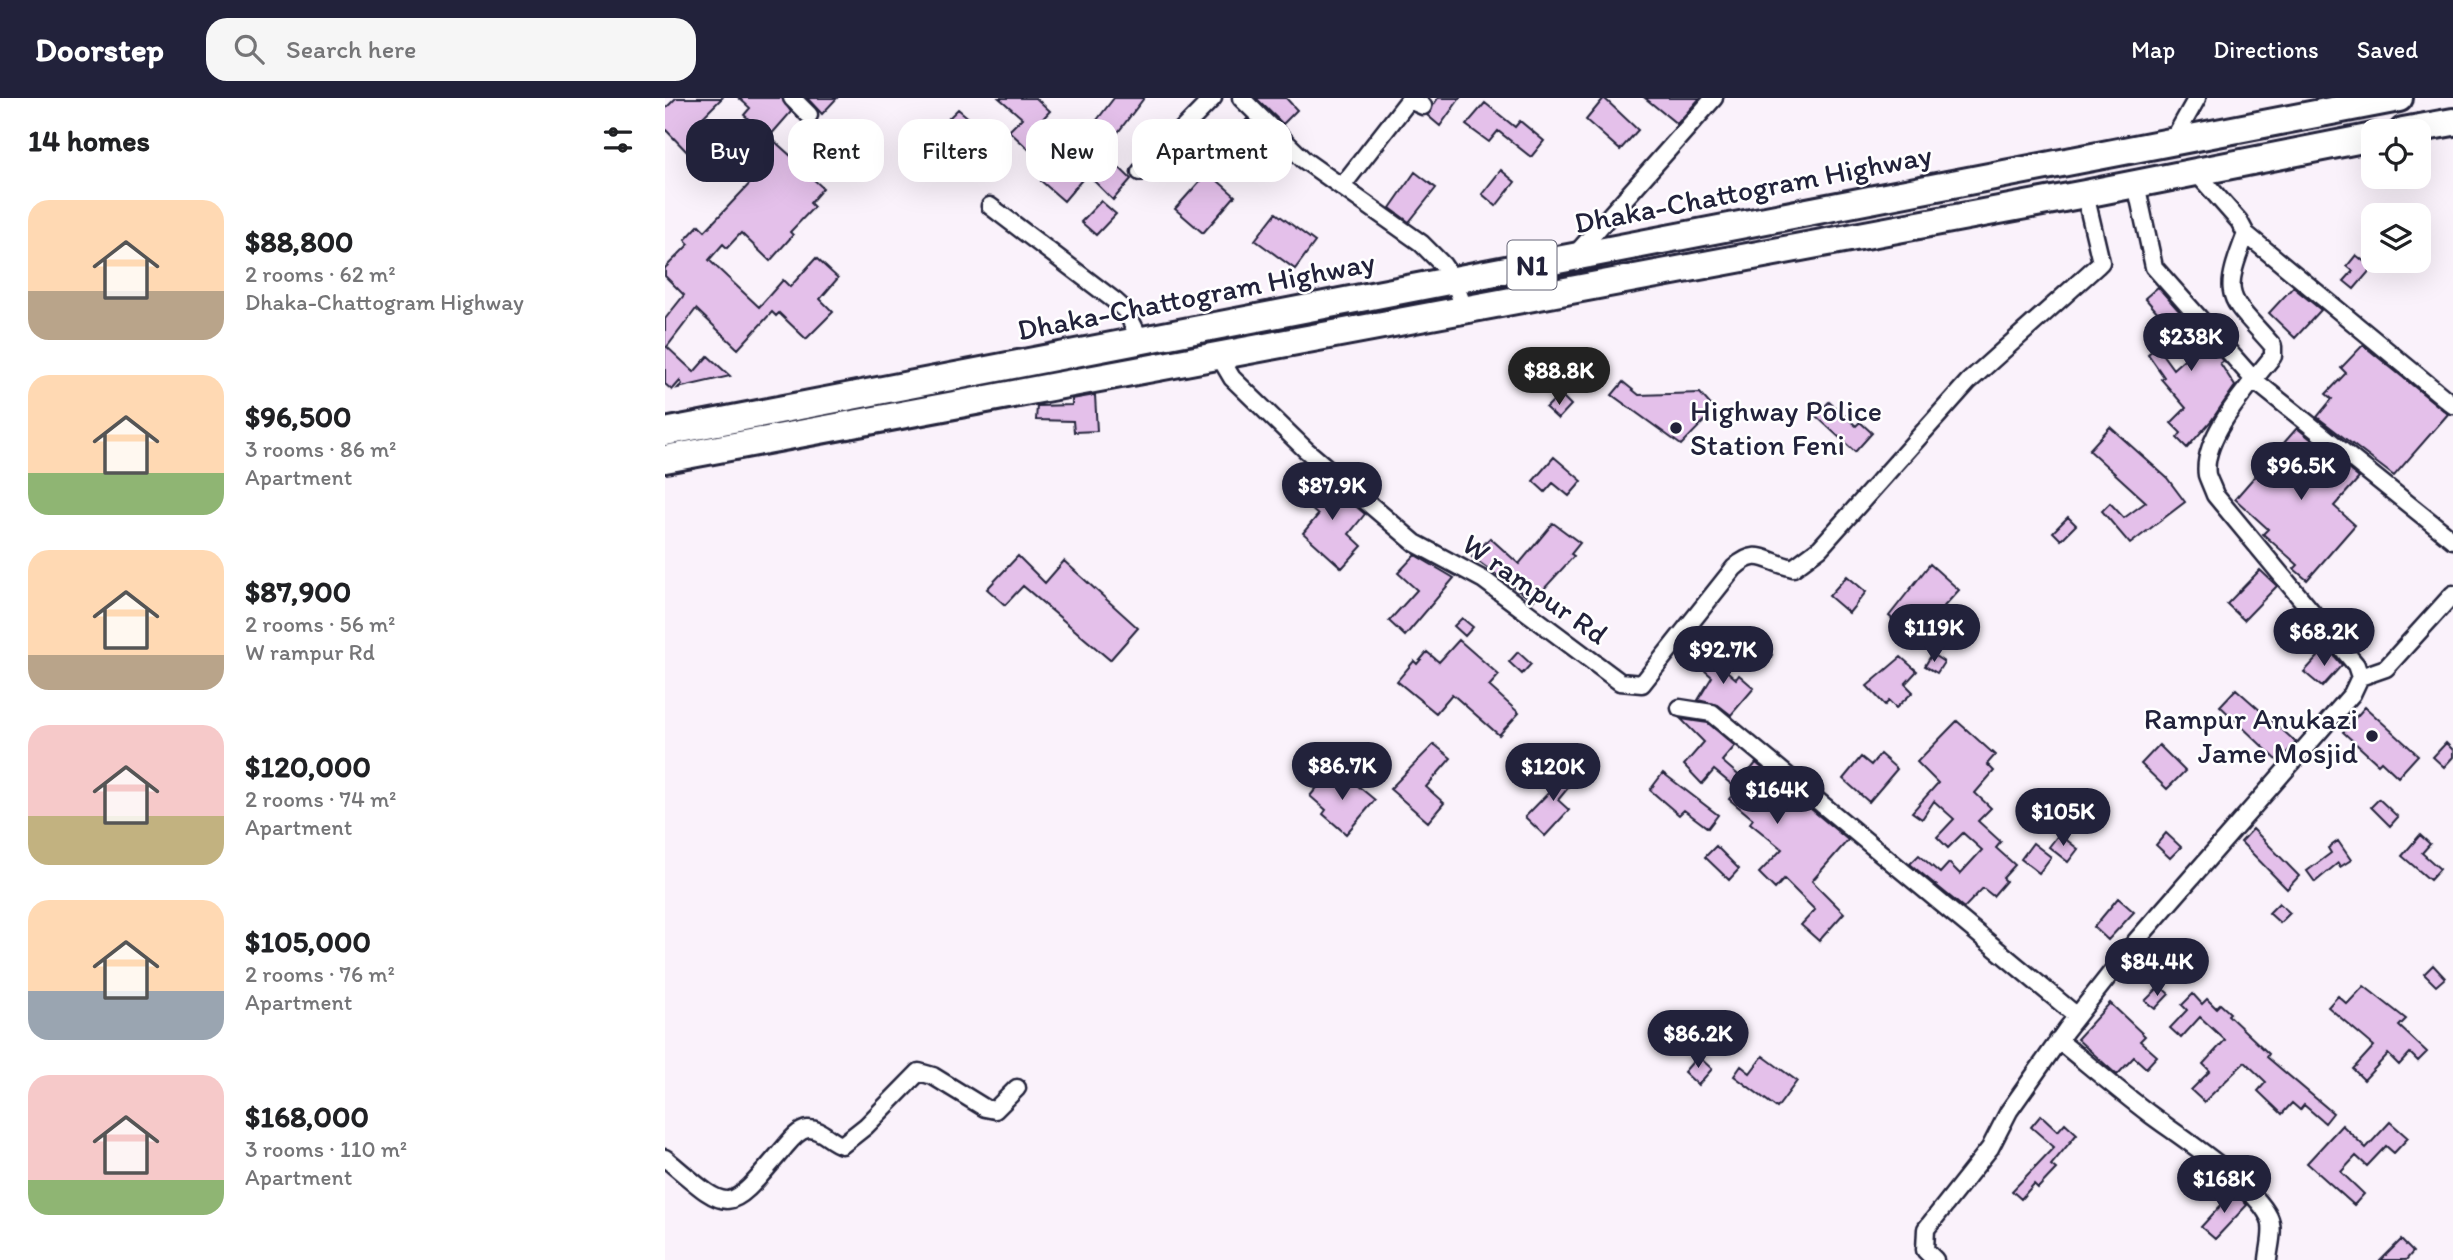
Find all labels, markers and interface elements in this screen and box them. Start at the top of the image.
search box [206,18,696,81]
text: Doorstep [35,30,164,69]
icon: search [230,30,268,68]
text: Search here [286,33,416,65]
text: Map [2131,35,2175,64]
text: Directions [2213,35,2319,64]
text: Saved [2357,35,2418,64]
chip: Buy [686,119,774,182]
chip: Rent [788,119,884,182]
chip: Filters [898,119,1012,182]
chip: New [1026,119,1118,182]
chip: Apartment [1132,119,1292,182]
map controls [2361,119,2431,273]
button: locate [2361,119,2431,189]
icon: filters [599,121,637,159]
text: 14 homes [28,122,150,159]
street label: Dhaka-Chattogram Highway [1571,136,1935,241]
button: layers [2361,203,2431,273]
text: $88,800 [245,223,354,260]
icon: home [84,228,168,312]
road number: N1 [1507,240,1557,290]
street label: Dhaka-Chattogram Highway [1014,243,1378,348]
text: 2 rooms · 62 m² [245,260,396,288]
text: Dhaka-Chattogram Highway [245,288,524,316]
pin: $238K [2142,314,2240,373]
text: $238K [2159,322,2223,350]
pin: $88.8K [1502,348,1616,407]
text: $88.8K [1524,356,1594,384]
place label: Highway Police Station Feni [1690,392,1882,463]
text: $96,500 [245,398,352,435]
icon: home [84,403,168,487]
marker: Highway Police Station Feni [1668,420,1684,436]
text: 3 rooms · 86 m² [245,435,397,463]
pin: $96.5K [2244,442,2358,502]
text: $96.5K [2267,451,2335,479]
pin: $87.9K [1275,462,1389,522]
text: Apartment [245,463,352,491]
text: $87.9K [1298,471,1366,499]
street label: W rampur Rd [1455,525,1615,652]
text: $87,900 [245,573,351,610]
icon: home [84,578,168,662]
pin: $119K [1885,604,1983,664]
pin: $68.2K [2267,608,2381,668]
text: 2 rooms · 56 m² [245,610,396,638]
text: $119K [1904,613,1964,641]
text: $68.2K [2290,617,2358,645]
pin: $92.7K [1666,626,1780,686]
text: $92.7K [1689,635,1757,663]
text: W rampur Rd [245,638,375,666]
place label: Rampur Anukazi Jame Mosjid [2144,700,2358,771]
marker: Rampur Anukazi Jame Mosjid [2364,728,2380,744]
pin: $86.7K [1285,742,1399,802]
pin: $120K [1504,744,1602,803]
text: $120,000 [245,748,371,785]
text: $86.7K [1308,751,1376,779]
text: $120K [1521,752,1585,780]
icon: home [84,753,168,837]
pin: $164K [1728,766,1826,826]
text: $164K [1745,775,1809,803]
text: 2 rooms · 74 m² [245,785,397,813]
pin: $105K [2014,788,2112,848]
text: $105K [2031,797,2095,825]
text: Apartment [245,813,352,841]
text: $105,000 [245,923,371,960]
icon: home [84,928,168,1012]
pin: $84.4K [2100,939,2214,998]
text: $84.4K [2121,947,2193,975]
text: 2 rooms · 76 m² [245,960,395,988]
text: Apartment [245,988,352,1016]
pin: $86.2K [1641,1010,1755,1070]
text: $86.2K [1664,1019,1732,1047]
text: $168,000 [245,1098,369,1135]
icon: home [84,1103,168,1187]
text: 3 rooms · 110 m² [245,1135,407,1163]
pin: $168K [2175,1156,2273,1215]
text: Apartment [245,1163,352,1191]
text: $168K [2193,1164,2255,1192]

